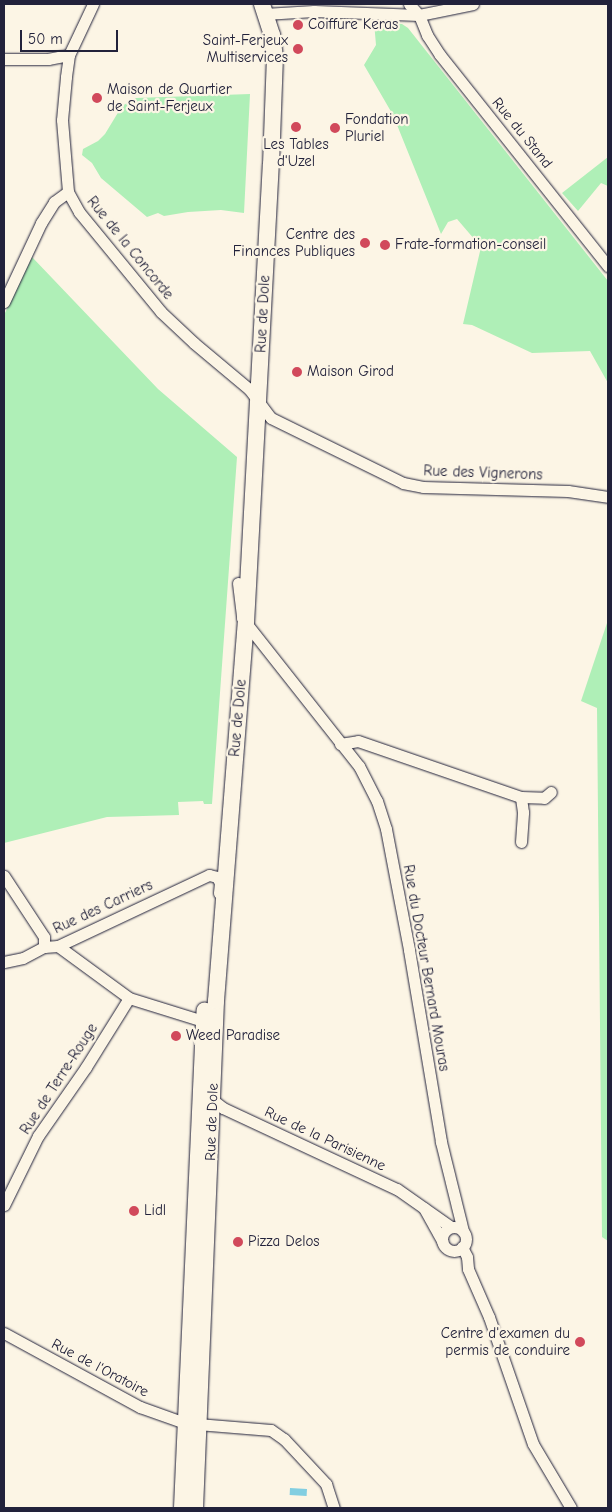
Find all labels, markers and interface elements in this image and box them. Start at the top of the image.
place label: Coiffure Keras [308,16,398,34]
marker: Coiffure Keras [292,19,304,31]
scale bar [22,20,120,52]
text: 50 m [28,30,63,48]
place label: Saint-Ferjeux Multiservices [203,31,288,66]
marker: Saint-Ferjeux Multiservices [292,43,304,55]
place label: Maison de Quartier de Saint-Ferjeux [107,80,232,115]
marker: Maison de Quartier de Saint-Ferjeux [91,92,103,104]
street label: Rue du Stand [488,94,556,172]
place label: Fondation Pluriel [345,110,409,145]
marker: Les Tables d'Uzel [290,121,302,133]
marker: Fondation Pluriel [329,122,341,134]
place label: Les Tables d'Uzel [263,135,329,170]
street label: Rue de la Concorde [83,193,177,303]
place label: Centre des Finances Publiques [233,225,355,260]
place label: Frate-formation-conseil [395,236,546,254]
marker: Centre des Finances Publiques [359,237,371,249]
marker: Frate-formation-conseil [379,239,391,251]
street label: Rue de Dole [252,275,274,353]
place label: Maison Girod [307,363,394,381]
marker: Maison Girod [291,366,303,378]
street label: Rue des Vignerons [423,462,543,484]
street label: Rue de Dole [226,678,250,758]
street label: Rue du Docteur Bernard Mouras [399,863,453,1073]
street label: Rue des Carriers [50,876,156,938]
street label: Rue de Terre-Rouge [16,1020,102,1138]
place label: Weed Paradise [186,1027,280,1045]
marker: Weed Paradise [170,1030,182,1042]
street label: Rue de Dole [202,1083,222,1161]
street label: Rue de la Parisienne [261,1103,389,1175]
place label: Lidl [144,1202,166,1220]
marker: Lidl [128,1205,140,1217]
place label: Pizza Delos [248,1233,320,1251]
marker: Pizza Delos [232,1236,244,1248]
place label: Centre d'examen du permis de conduire [441,1324,570,1359]
street label: Rue de l'Oratoire [48,1335,152,1401]
marker: Centre d'examen du permis de conduire [574,1336,586,1348]

